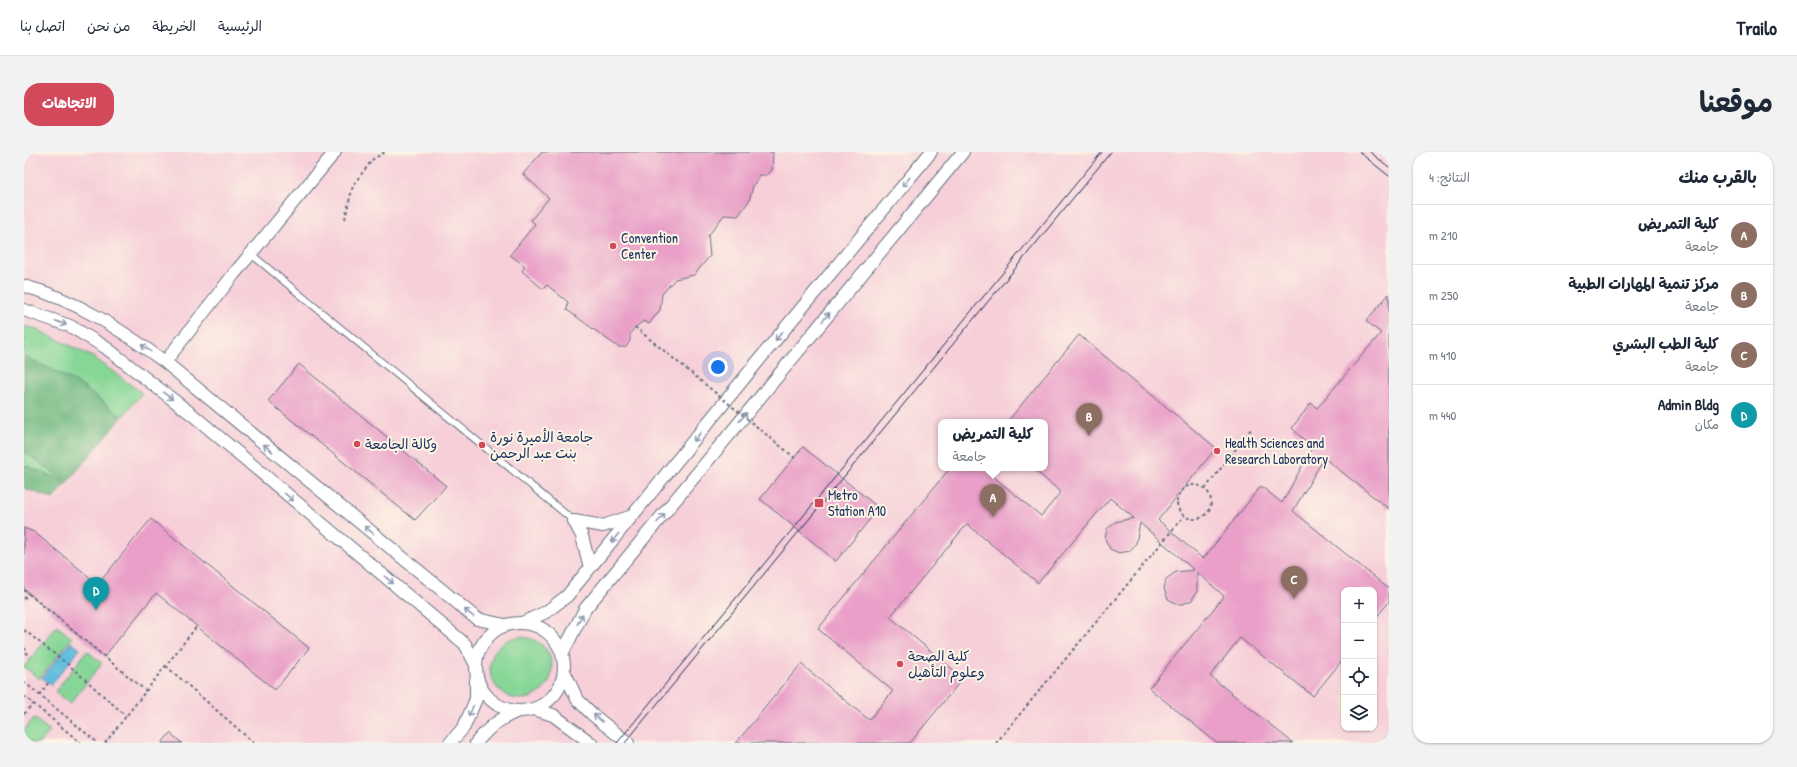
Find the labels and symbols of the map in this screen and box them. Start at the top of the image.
one-way arrow [902,177,911,188]
place label: Convention Center [621,228,678,263]
marker: Convention Center [608,241,618,251]
one-way arrow [822,312,831,323]
one-way arrow [54,319,66,327]
one-way arrow [774,331,783,341]
one-way arrow [141,344,152,352]
your location [708,357,728,377]
one-way arrow [162,391,173,400]
pin: B [1076,403,1102,436]
one-way arrow [739,412,748,423]
place label: جامعة الأميرة نورة بنت عبد الرحمن [490,427,593,462]
one-way arrow [693,432,701,443]
place label: Health Sciences and Research Laboratory [1225,433,1328,469]
place label: وكالة الجامعة [365,434,437,453]
marker: وكالة الجامعة [352,439,362,449]
marker: جامعة الأميرة نورة بنت عبد الرحمن [477,440,487,450]
one-way arrow [263,443,274,452]
marker: Health Sciences and Research Laboratory [1212,446,1222,456]
pin: A [980,484,1006,517]
place label: Metro Station A10 [828,485,886,520]
one-way arrow [284,492,294,501]
marker: Metro Station A10 [813,497,825,509]
one-way arrow [656,512,665,523]
one-way arrow [363,526,374,535]
one-way arrow [610,532,619,543]
pin: C [1281,566,1307,599]
one-way arrow [383,576,394,585]
pin: D [83,577,109,610]
one-way arrow [464,608,474,617]
one-way arrow [576,613,584,625]
place label: كلية الصحة وعلوم التأهيل [908,646,985,683]
marker: كلية الصحة وعلوم التأهيل [895,659,905,669]
one-way arrow [467,705,474,717]
one-way arrow [592,714,603,723]

